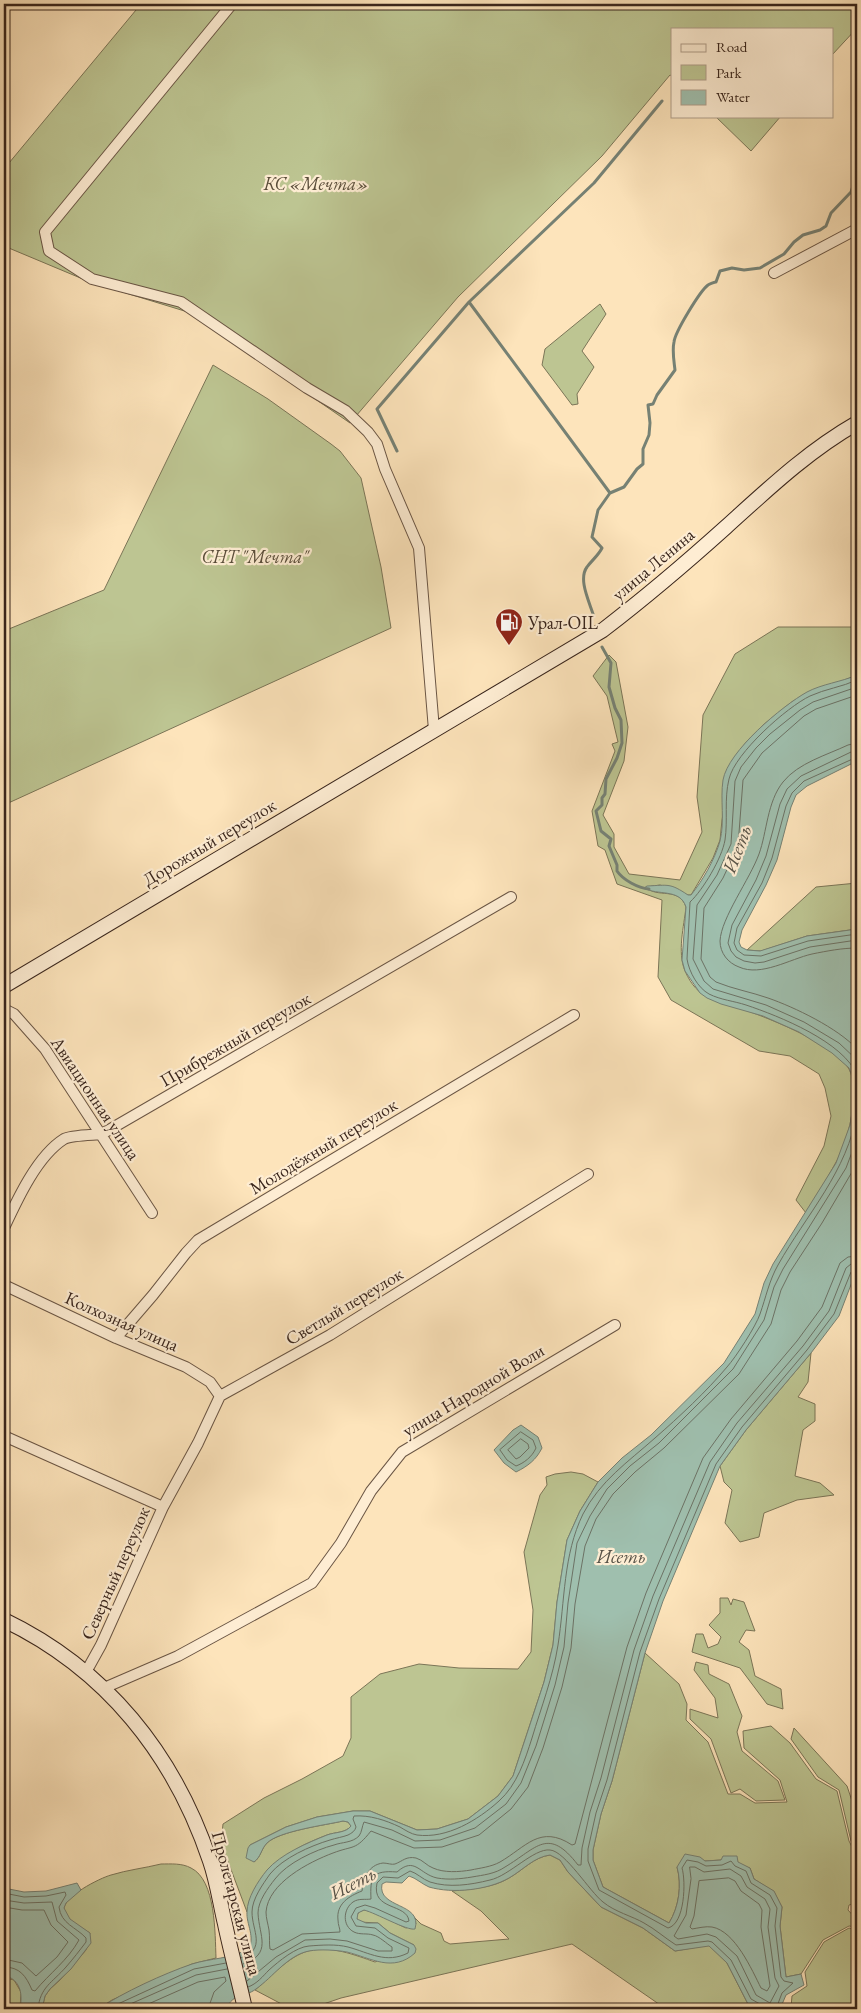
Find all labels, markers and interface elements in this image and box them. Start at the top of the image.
legend [671,28,834,118]
text: Road [716,37,748,56]
text: Park [716,63,743,82]
text: Water [716,87,750,106]
park label: КС «Мечта» [262,172,369,195]
street label: улица Ленина [607,522,700,605]
park label: СНТ "Мечта" [202,545,310,568]
fuel station icon: Урал-OIL [494,607,524,646]
place label: Урал-OIL [527,611,598,634]
street label: Дорожный переулок [138,793,280,891]
water label: Исеть [716,822,758,877]
street label: Прибрежный переулок [155,986,315,1092]
street label: Авиационная улица [46,1031,146,1165]
street label: Молодёжный переулок [245,1093,401,1199]
street label: Светлый переулок [281,1262,407,1350]
street label: Колхозная улица [62,1286,183,1357]
street label: улица Народной Воли [398,1338,549,1442]
street label: Северный переулок [75,1503,155,1643]
water label: Исеть [595,1544,646,1569]
street label: Пролетарская улица [207,1828,268,1978]
water label: Исеть [325,1861,381,1906]

